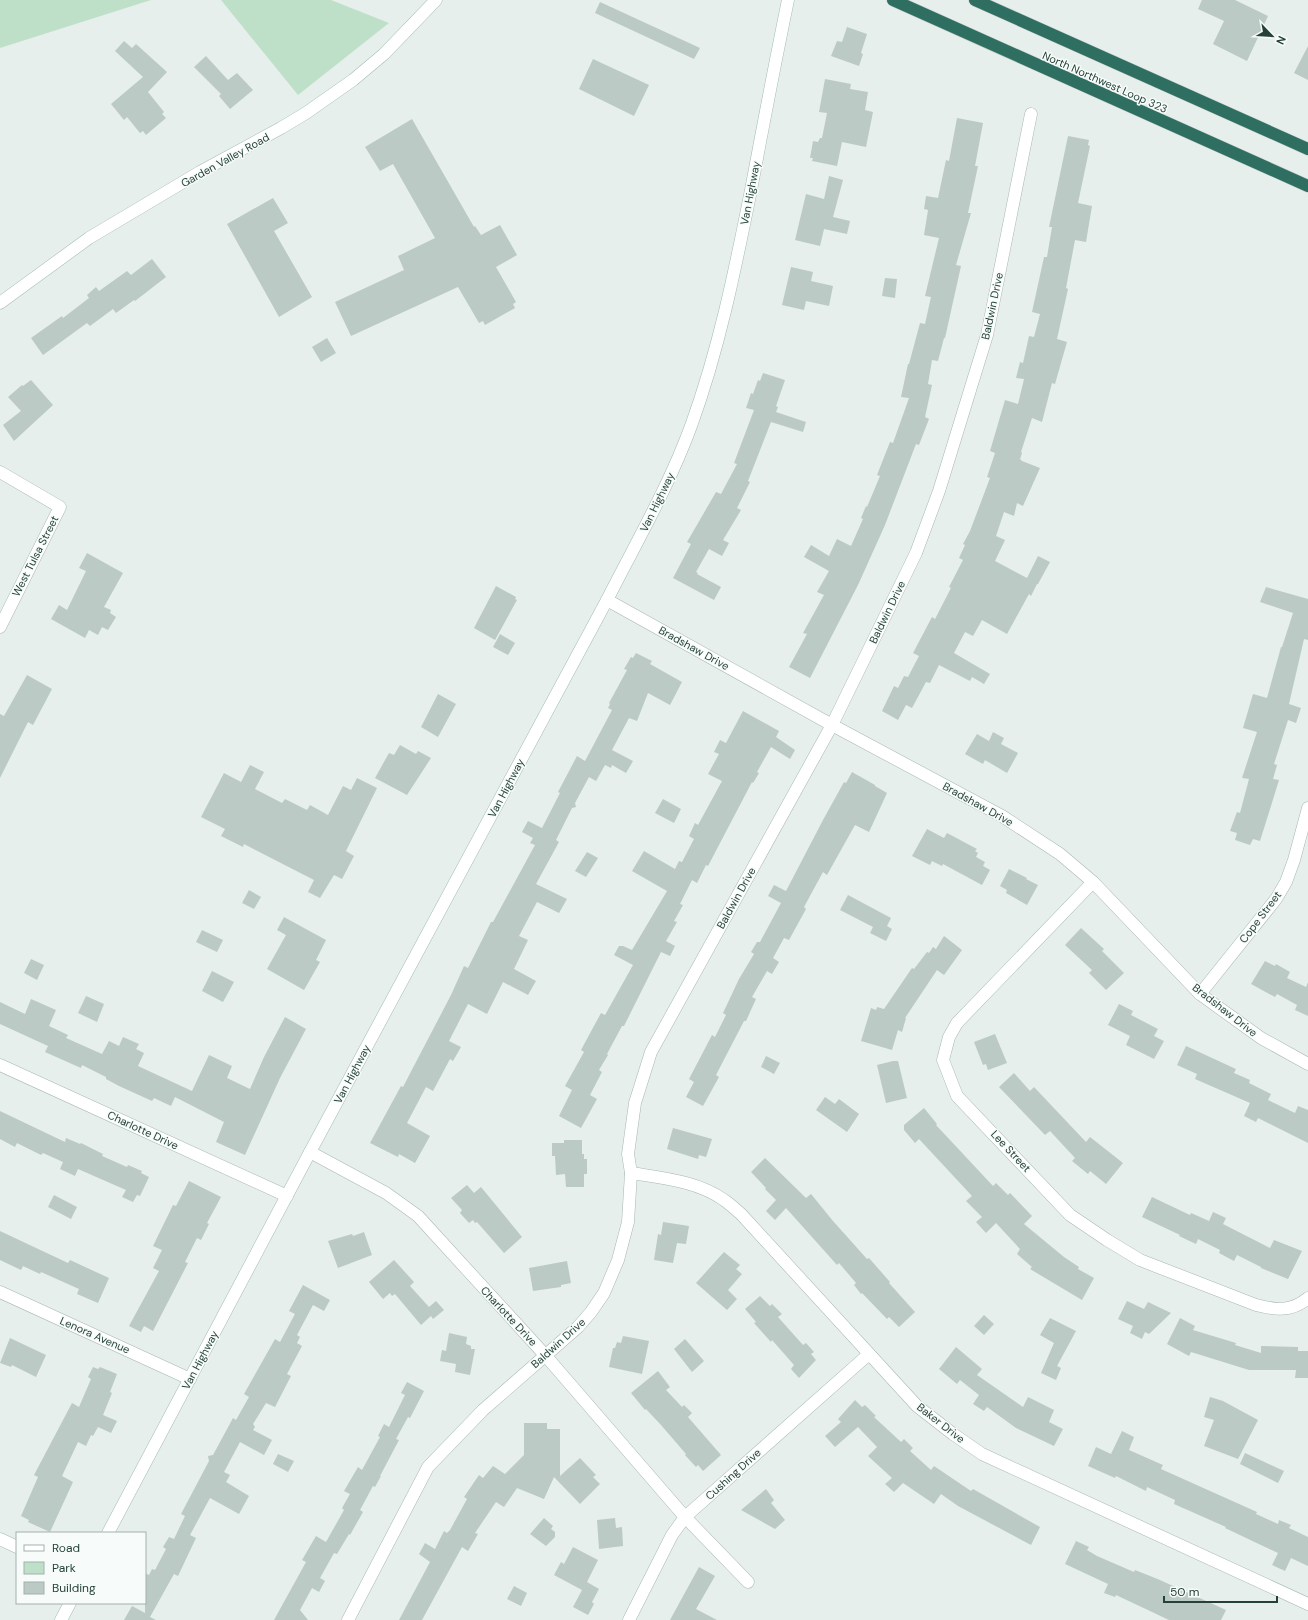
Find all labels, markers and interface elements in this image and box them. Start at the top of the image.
north arrow [1252,16,1292,56]
text: N [1273,34,1289,47]
street label: North Northwest Loop 323 [1040,48,1170,116]
street label: Garden Valley Road [178,130,272,190]
street label: Van Highway [737,160,763,226]
street label: Baldwin Drive [978,271,1006,341]
street label: Van Highway [637,470,677,534]
street label: West Tulsa Street [9,513,61,599]
street label: Baldwin Drive [866,578,908,646]
street label: Bradshaw Drive [656,623,732,673]
street label: Van Highway [485,756,527,820]
street label: Bradshaw Drive [940,779,1016,829]
street label: Baldwin Drive [713,865,759,931]
street label: Cope Street [1236,888,1284,946]
street label: Bradshaw Drive [1190,980,1260,1040]
street label: Van Highway [331,1042,373,1106]
street label: Charlotte Drive [105,1107,181,1153]
street label: Lee Street [988,1127,1034,1175]
street label: Charlotte Drive [478,1283,540,1349]
street label: Lenora Avenue [58,1313,132,1357]
street label: Baldwin Drive [528,1315,588,1371]
street label: Van Highway [179,1328,221,1392]
street label: Baker Drive [914,1400,968,1446]
street label: Cushing Drive [702,1445,764,1503]
legend [16,1532,146,1604]
text: Road [52,1540,80,1556]
text: Park [52,1560,76,1576]
scale bar [1164,1578,1277,1604]
text: Building [52,1580,96,1596]
text: 50 m [1170,1584,1199,1600]

